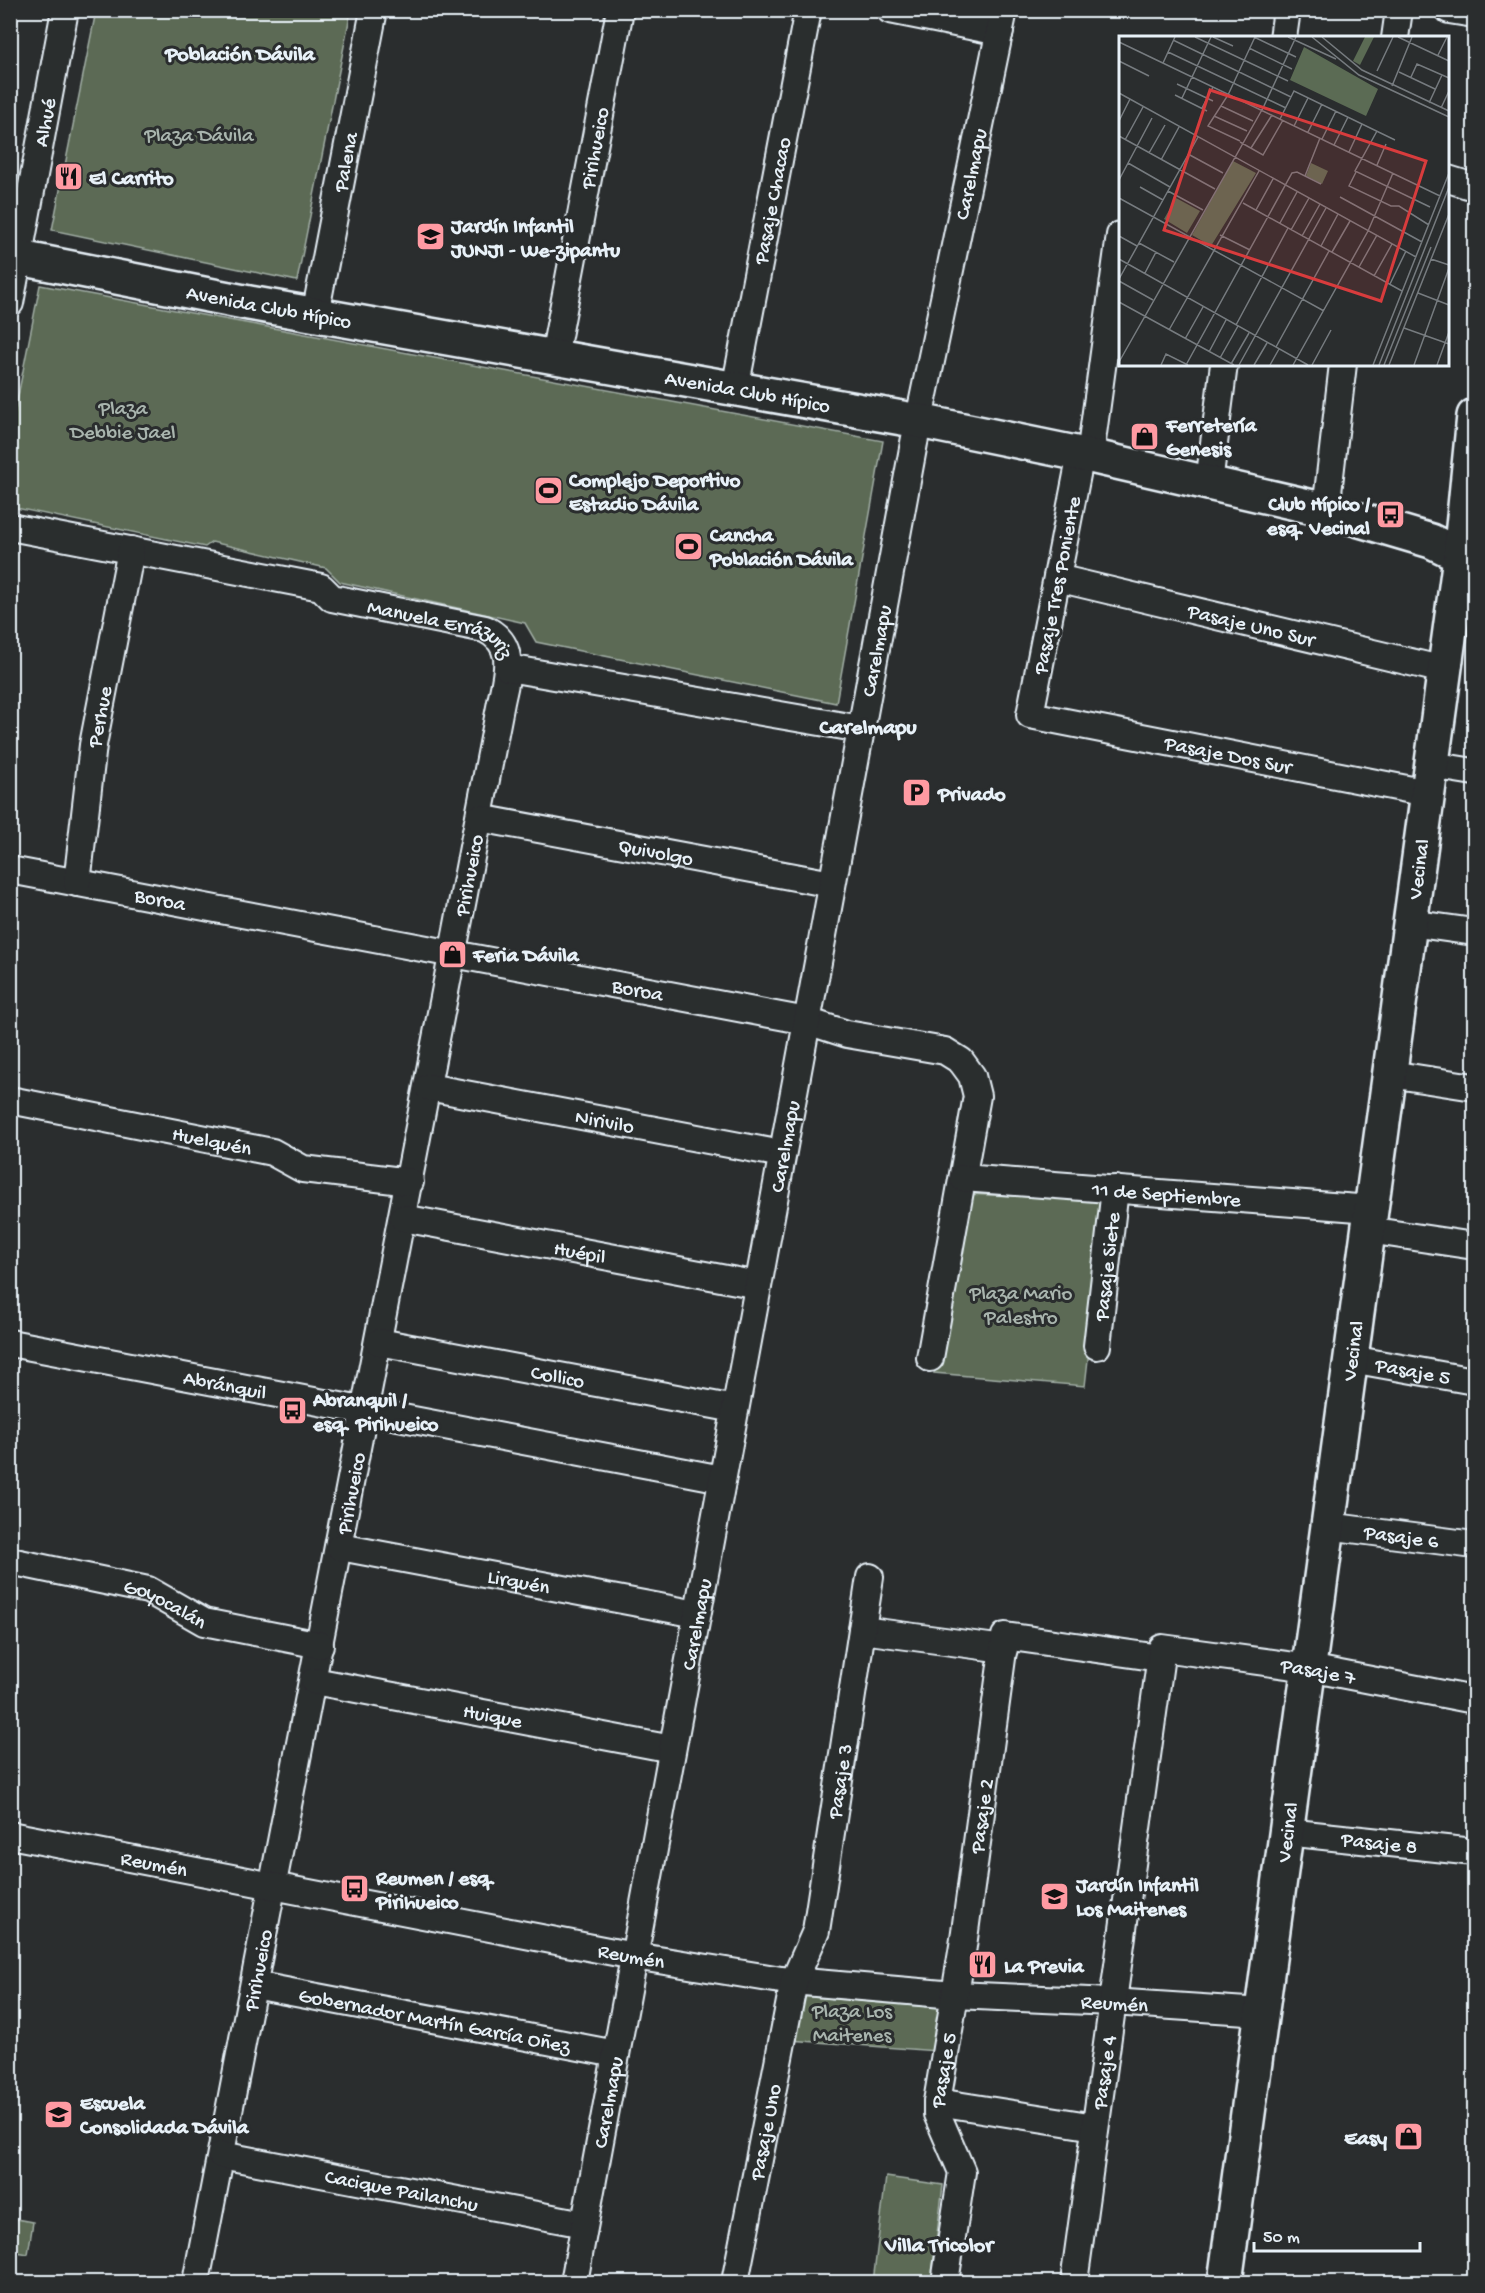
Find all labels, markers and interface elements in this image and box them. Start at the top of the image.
inset map [1119,36,1449,366]
district label: Población Dávila [164,43,317,69]
street label: Alhué [31,95,64,149]
street label: Pirihueico [577,105,617,192]
park label: Plaza Dávila [143,125,255,150]
street label: Carelmapu [952,127,995,223]
street label: Palena [330,129,366,196]
street label: Pasaje Chacao [750,135,799,268]
restaurant icon: El Carrito [52,161,84,193]
place label: El Carrito [89,168,174,193]
place label: Jardín Infantil JUNJI - We-zipantu [450,216,620,265]
school or university icon: Jardín Infantil JUNJI - We-zipantu [414,221,446,253]
street label: Avenida Club Hípico [184,282,353,337]
street label: Avenida Club Hípico [662,367,832,421]
park label: Plaza Debbie Jael [68,398,176,447]
place label: Ferretería Genesis [1165,415,1258,464]
shop icon: Ferretería Genesis [1129,420,1161,452]
place label: Complejo Deportivo Estadio Dávila [568,470,741,519]
sports icon: Complejo Deportivo Estadio Dávila [532,475,564,507]
street label: Pasaje Tres Poniente [1030,493,1089,678]
place label: Club Hípico / esq. Vecinal [1266,494,1371,543]
bus stop icon: Club Hípico / esq. Vecinal [1375,499,1407,531]
place label: Cancha Población Dávila [709,525,854,574]
sports icon: Cancha Población Dávila [673,530,705,562]
street label: Manuela Errázuriz [365,596,516,663]
street label: Pasaje Uno Sur [1184,600,1318,655]
street label: Carelmapu [858,603,900,699]
street label: Perhue [84,683,120,751]
district label: Carelmapu [818,716,917,742]
street label: Pasaje Dos Sur [1161,732,1295,782]
parking icon: Privado [901,777,933,809]
place label: Privado [937,784,1006,809]
street label: Pirihueico [451,833,492,920]
street label: Quivolgo [616,835,695,874]
street label: Vecinal [1404,838,1437,902]
street label: Boroa [131,885,189,919]
shop icon: Feria Dávila [436,938,468,970]
place label: Feria Dávila [472,945,580,970]
street label: Boroa [608,975,666,1010]
street label: Carelmapu [767,1099,808,1195]
street label: Nirivilo [573,1106,636,1142]
street label: Huelquén [169,1123,253,1164]
street label: 11 de Septiembre [1090,1179,1243,1215]
street label: Pasaje Siete [1091,1210,1128,1324]
street label: Huépil [551,1238,607,1272]
park label: Plaza Mario Palestro [969,1283,1073,1332]
street label: Vecinal [1339,1319,1372,1384]
street label: Pasaje 5 [1372,1354,1452,1393]
street label: Collico [528,1362,586,1396]
street label: Abránquil [181,1367,268,1408]
place label: Abranquil / esq. Pirihueico [312,1390,438,1439]
bus stop icon: Abranquil / esq. Pirihueico [276,1395,308,1427]
street label: Pirihueico [333,1451,374,1538]
street label: Pasaje 6 [1361,1522,1440,1556]
street label: Lirquén [485,1566,551,1602]
street label: Goyocalán [121,1576,210,1637]
street label: Carelmapu [678,1577,720,1673]
street label: Pasaje 7 [1278,1655,1358,1693]
street label: Huique [460,1701,525,1736]
street label: Pasaje 3 [824,1742,860,1822]
street label: Pasaje 2 [967,1777,1002,1856]
street label: Vecinal [1273,1801,1306,1865]
street label: Pasaje 8 [1339,1829,1418,1862]
street label: Reumén [118,1848,189,1885]
place label: Reumen / esq. Pirihueico [375,1868,496,1917]
bus stop icon: Reumen / esq. Pirihueico [339,1873,371,1905]
place label: Jardín Infantil Los Maitenes [1075,1875,1199,1924]
school or university icon: Jardín Infantil Los Maitenes [1039,1880,1071,1912]
street label: Pirihueico [240,1928,281,2015]
street label: Reumén [595,1940,666,1977]
restaurant icon: La Previa [967,1949,999,1981]
place label: La Previa [1004,1956,1085,1981]
street label: Gobernador Martín García Oñez [296,1985,573,2061]
street label: Reumén [1080,1992,1149,2020]
park label: Plaza Los Maitenes [811,2001,893,2050]
street label: Pasaje 5 [927,2031,964,2111]
street label: Pasaje 4 [1089,2034,1124,2112]
street label: Carelmapu [590,2055,631,2151]
street label: Pasaje Uno [746,2082,790,2184]
place label: Escuela Consolidada Dávila [79,2093,250,2142]
school or university icon: Escuela Consolidada Dávila [43,2098,75,2130]
shop icon: Easy [1392,2121,1424,2153]
place label: Easy [1344,2128,1388,2153]
street label: Cacique Pailanchu [322,2166,480,2220]
scale bar [1254,2215,1420,2253]
text: 50 m [1263,2228,1300,2249]
district label: Villa Tricolor [884,2234,995,2260]

